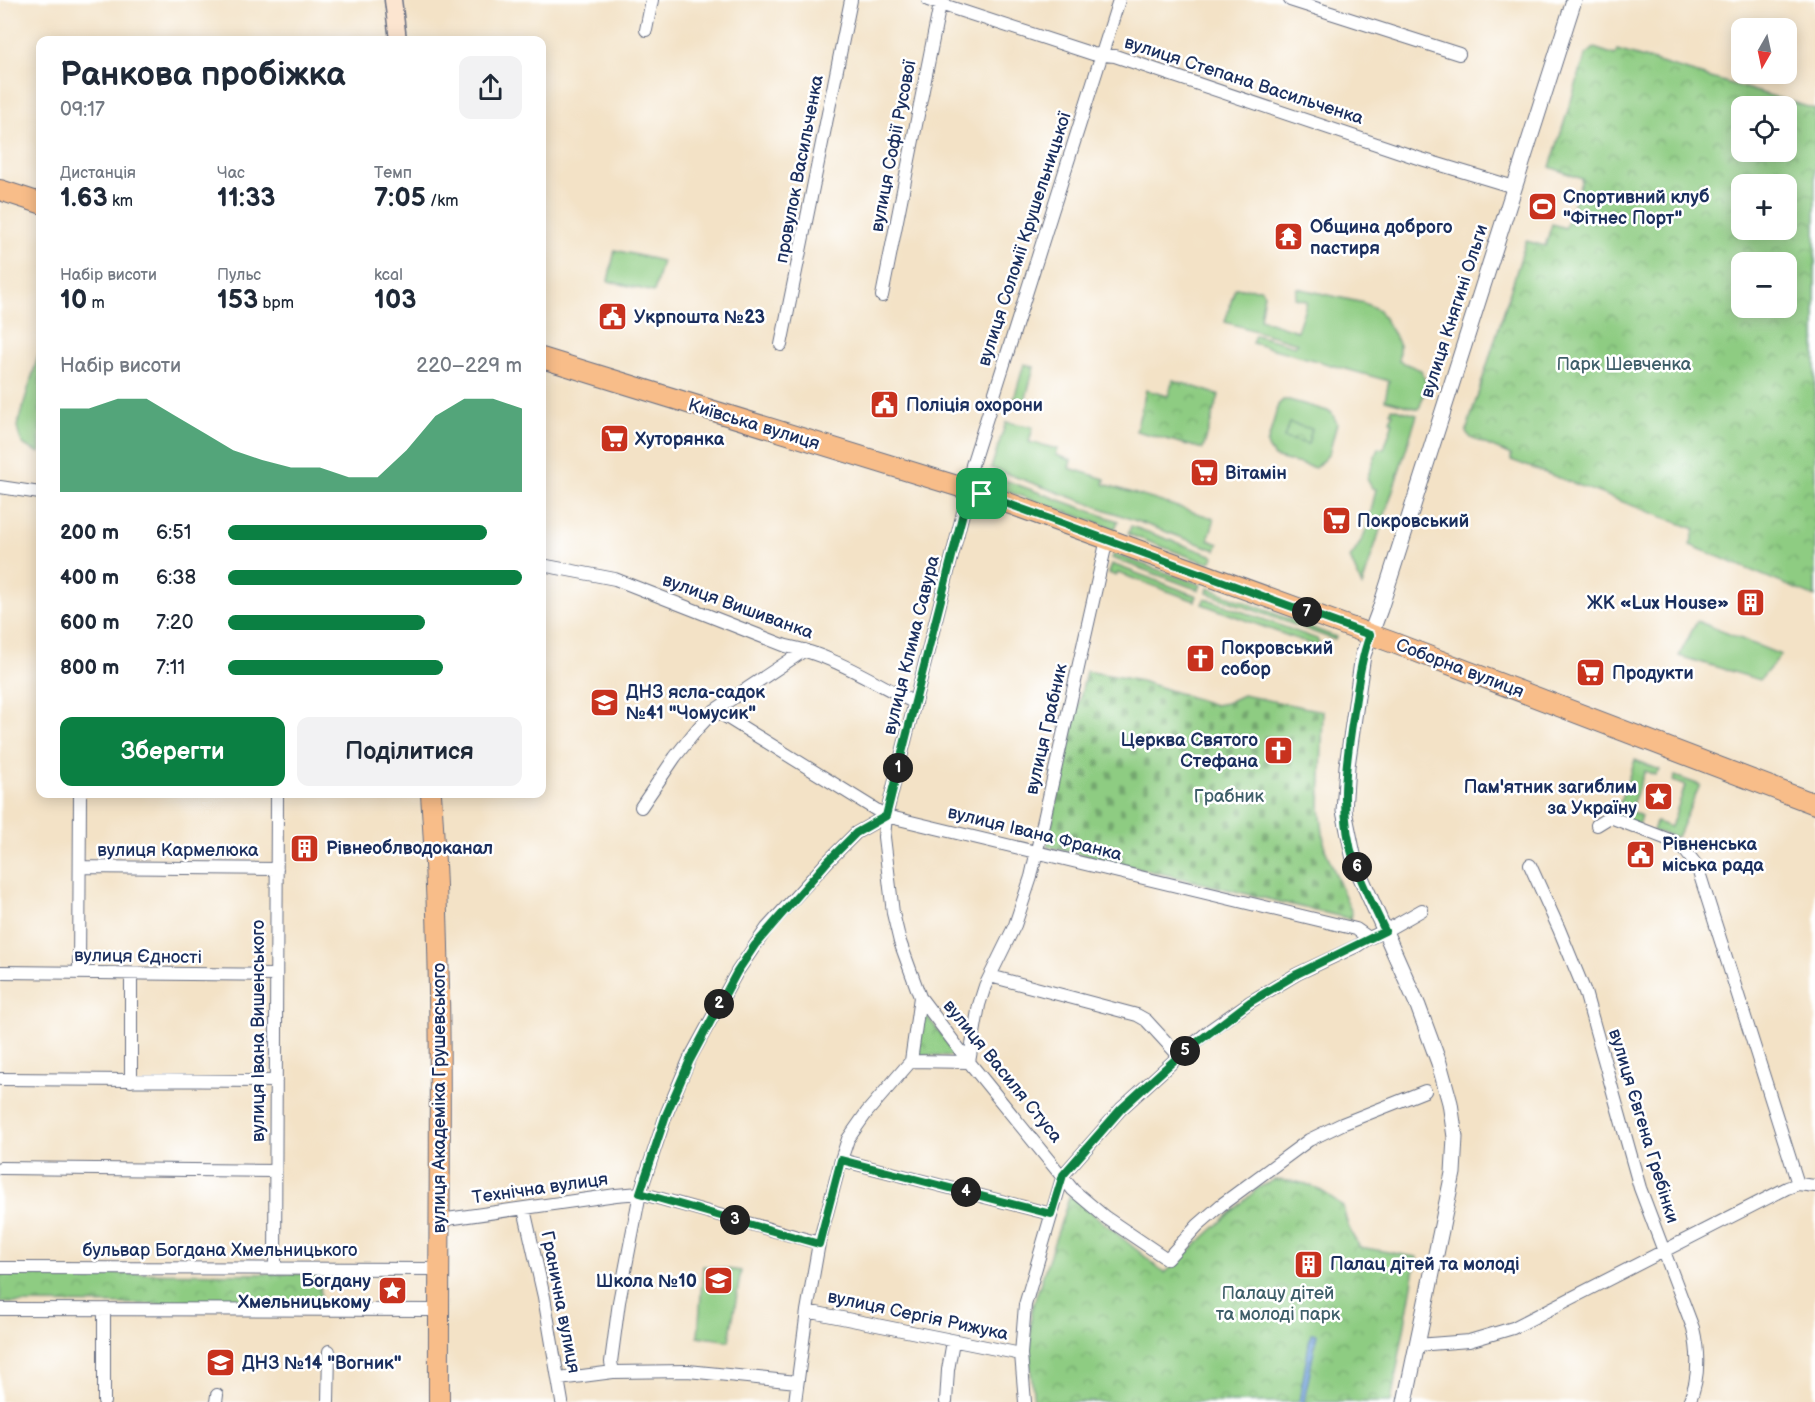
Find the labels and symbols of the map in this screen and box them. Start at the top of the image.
north arrow [1731,18,1797,84]
street label: вулиця Степана Васильченка [1122,32,1366,129]
street label: вулиця Софії Русової [867,58,921,234]
street label: провулок Васильченка [771,73,828,265]
street label: вулиця Соломії Крушельницької [973,109,1076,369]
place label: Спортивний клуб "Фітнес Порт" [1563,187,1710,229]
sports icon: Спортивний клуб "Фітнес Порт" [1526,191,1558,223]
place label: Община доброго пастиря [1310,217,1453,259]
temple icon: Община доброго пастиря [1273,221,1305,253]
street label: вулиця Княгині Ольги [1417,222,1492,400]
public building icon: Укрпошта №23 [597,301,629,333]
place label: Укрпошта №23 [634,307,765,328]
park label: Парк Шевченка [1557,354,1692,375]
public building icon: Поліцiя охорони [869,389,901,421]
street label: Київська вулиця [686,394,822,454]
place label: Поліцiя охорони [906,395,1043,416]
supermarket icon: Хуторянка [598,423,630,455]
place label: Хуторянка [634,429,725,450]
supermarket icon: Вітамін [1188,457,1220,489]
place label: Вітамін [1225,463,1287,484]
pin [956,468,1007,519]
supermarket icon: Покровський [1320,505,1352,537]
place label: Покровський [1357,511,1469,532]
street label: вулиця Клима Савура [879,553,944,737]
street label: вулиця Вишиванка [660,569,816,644]
building icon: ЖК «Lux House» [1734,587,1766,619]
place label: ЖК «Lux House» [1587,593,1729,614]
pin: 7 [1292,597,1322,627]
street label: Соборна вулиця [1393,634,1527,703]
place label: Покровський собор [1221,638,1333,680]
church icon: Покровський собор [1184,642,1216,674]
supermarket icon: Продукти [1575,657,1607,689]
street label: вулиця Грабник [1021,661,1072,797]
place label: Продукти [1612,663,1694,684]
place label: ДНЗ ясла-садок №41 "Чомусик" [626,682,765,724]
school or university icon: ДНЗ ясла-садок №41 "Чомусик" [589,686,621,718]
place label: Церква Святого Стефана [1121,730,1259,772]
church icon: Церква Святого Стефана [1263,734,1295,766]
pin: 1 [883,753,913,783]
place label: Пам'ятник загиблим за Україну [1464,777,1637,819]
place icon: Пам'ятник загиблим за Україну [1642,781,1674,813]
park label: Грабник [1194,786,1265,807]
street label: вулиця Івана Франка [945,802,1125,865]
building icon: Рівнеоблводоканал [289,832,321,864]
place label: Рівненська міська рада [1662,834,1764,876]
place label: Рівнеоблводоканал [326,838,493,859]
public building icon: Рівненська міська рада [1625,838,1657,870]
street label: вулиця Кармелюка [97,840,259,861]
pin: 6 [1342,852,1372,882]
street label: вулиця Івана Вишенського [248,920,269,1142]
street label: вулиця Єдності [74,945,202,968]
street label: вулиця Академіка Грушевського [429,963,450,1233]
pin: 2 [704,989,734,1019]
street label: вулиця Василя Стуса [939,996,1067,1147]
street label: вулиця Євгена Гребінки [1604,1026,1683,1226]
pin: 5 [1170,1036,1200,1066]
street label: Технічна вулиця [471,1169,609,1208]
pin: 4 [951,1177,981,1207]
pin: 3 [720,1205,750,1235]
street label: Гранична вулиця [536,1229,585,1375]
street label: бульвар Богдана Хмельницького [83,1240,357,1261]
building icon: Палац дітей та молоді [1293,1248,1325,1280]
place label: Палац дітей та молоді [1330,1254,1520,1275]
school or university icon: Школа №10 [702,1265,734,1297]
place label: Богдану Хмельницькому [237,1271,371,1313]
place label: Школа №10 [596,1271,697,1292]
place icon: Богдану Хмельницькому [376,1275,408,1307]
park label: Палацу дітей та молоді парк [1216,1283,1341,1325]
street label: вулиця Сергія Рижука [826,1286,1011,1345]
school or university icon: ДНЗ №14 "Вогник" [205,1347,237,1379]
place label: ДНЗ №14 "Вогник" [242,1353,402,1374]

